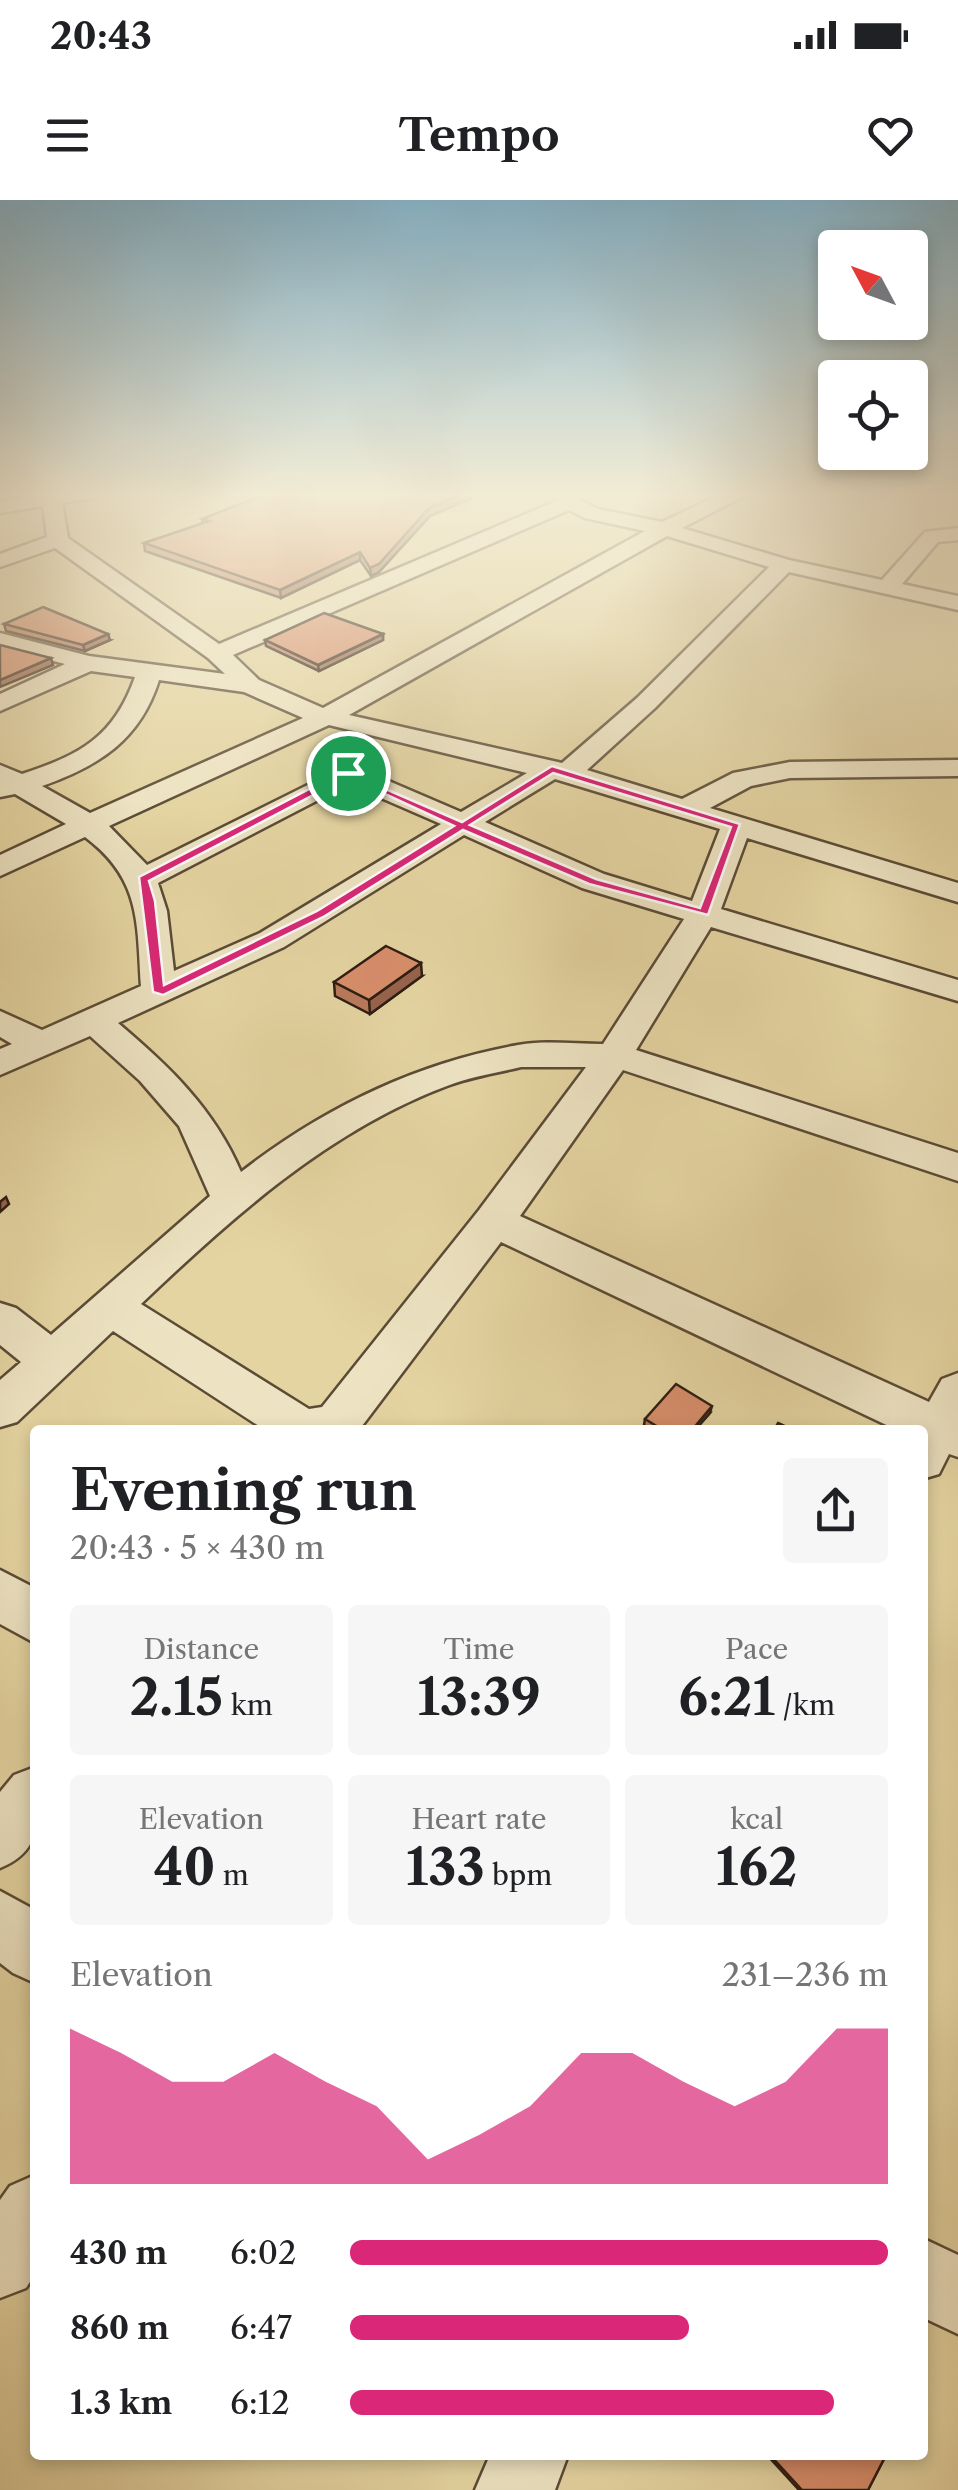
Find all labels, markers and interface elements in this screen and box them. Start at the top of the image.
text: 20:43 [50,12,152,59]
text: Tempo [398,107,560,163]
icon: menu [40,108,95,163]
icon: heart [863,108,918,163]
north arrow [818,230,928,340]
map controls [818,230,928,470]
button: locate [818,360,928,470]
pin [306,731,391,816]
icon: arrive [321,746,376,801]
text: Evening run [70,1457,417,1524]
button: share [783,1458,888,1563]
text: 20:43 · 5 × 430 m [70,1528,325,1567]
text: Distance [143,1632,259,1666]
text: Time [444,1632,514,1666]
text: Pace [725,1632,788,1666]
text: 2.15 [130,1666,223,1728]
text: 13:39 [417,1666,541,1728]
text: 6:21 [678,1666,775,1728]
text: km [223,1688,273,1722]
text: /km [775,1688,835,1722]
text: Elevation [139,1802,264,1836]
text: Heart rate [412,1802,546,1836]
text: kcal [730,1802,783,1836]
text: 40 [154,1836,215,1898]
text: 133 [406,1836,485,1898]
text: 162 [716,1836,798,1898]
text: m [215,1858,249,1892]
text: bpm [485,1858,552,1892]
text: Elevation [70,1955,213,1994]
text: 231–236 m [722,1955,888,1994]
text: 430 m [70,2233,167,2272]
text: 6:02 [230,2233,296,2272]
text: 860 m [70,2308,169,2347]
text: 6:47 [230,2308,292,2347]
text: 1.3 km [70,2383,172,2422]
text: 6:12 [230,2383,290,2422]

